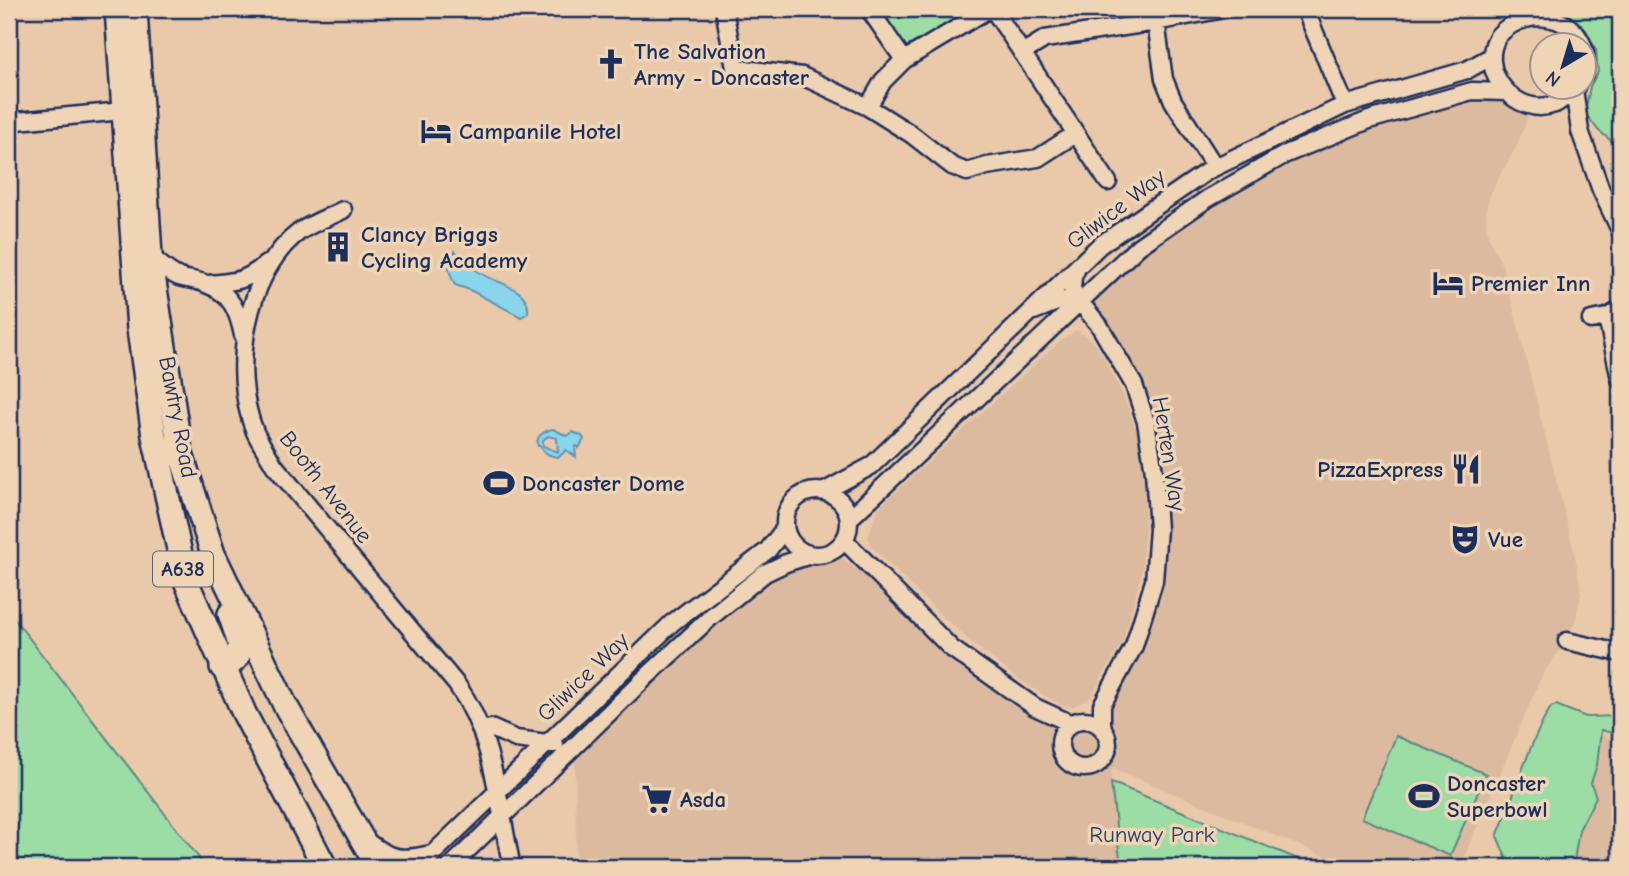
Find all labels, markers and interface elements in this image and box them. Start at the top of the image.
north arrow [1528,32,1598,102]
place label: The Salvation Army - Doncaster [634,38,810,91]
church icon: The Salvation Army - Doncaster [594,47,628,81]
text: N [1541,66,1565,91]
hotel icon: Campanile Hotel [419,114,453,148]
place label: Campanile Hotel [459,118,621,145]
street label: Gliwice Way [1061,163,1171,255]
place label: Clancy Briggs Cycling Academy [361,221,528,274]
building icon: Clancy Briggs Cycling Academy [321,230,355,264]
hotel icon: Premier Inn [1431,266,1465,300]
place label: Premier Inn [1471,270,1591,297]
street label: Bawtry Road [153,354,203,480]
street label: Herten Way [1147,395,1191,514]
street label: Booth Avenue [274,425,378,549]
restaurant icon: PizzaExpress [1449,452,1483,486]
place label: PizzaExpress [1317,456,1443,483]
sports icon: Doncaster Dome [482,466,516,500]
place label: Doncaster Dome [522,470,685,497]
theatre icon: Vue [1448,522,1482,556]
place label: Vue [1488,526,1523,553]
road number: A638 [153,552,213,586]
street label: Gliwice Way [532,626,635,727]
place label: Doncaster Superbowl [1447,770,1548,823]
sports icon: Doncaster Superbowl [1407,779,1441,813]
supermarket icon: Asda [640,782,674,816]
place label: Asda [680,786,726,813]
park label: Runway Park [1089,821,1215,848]

